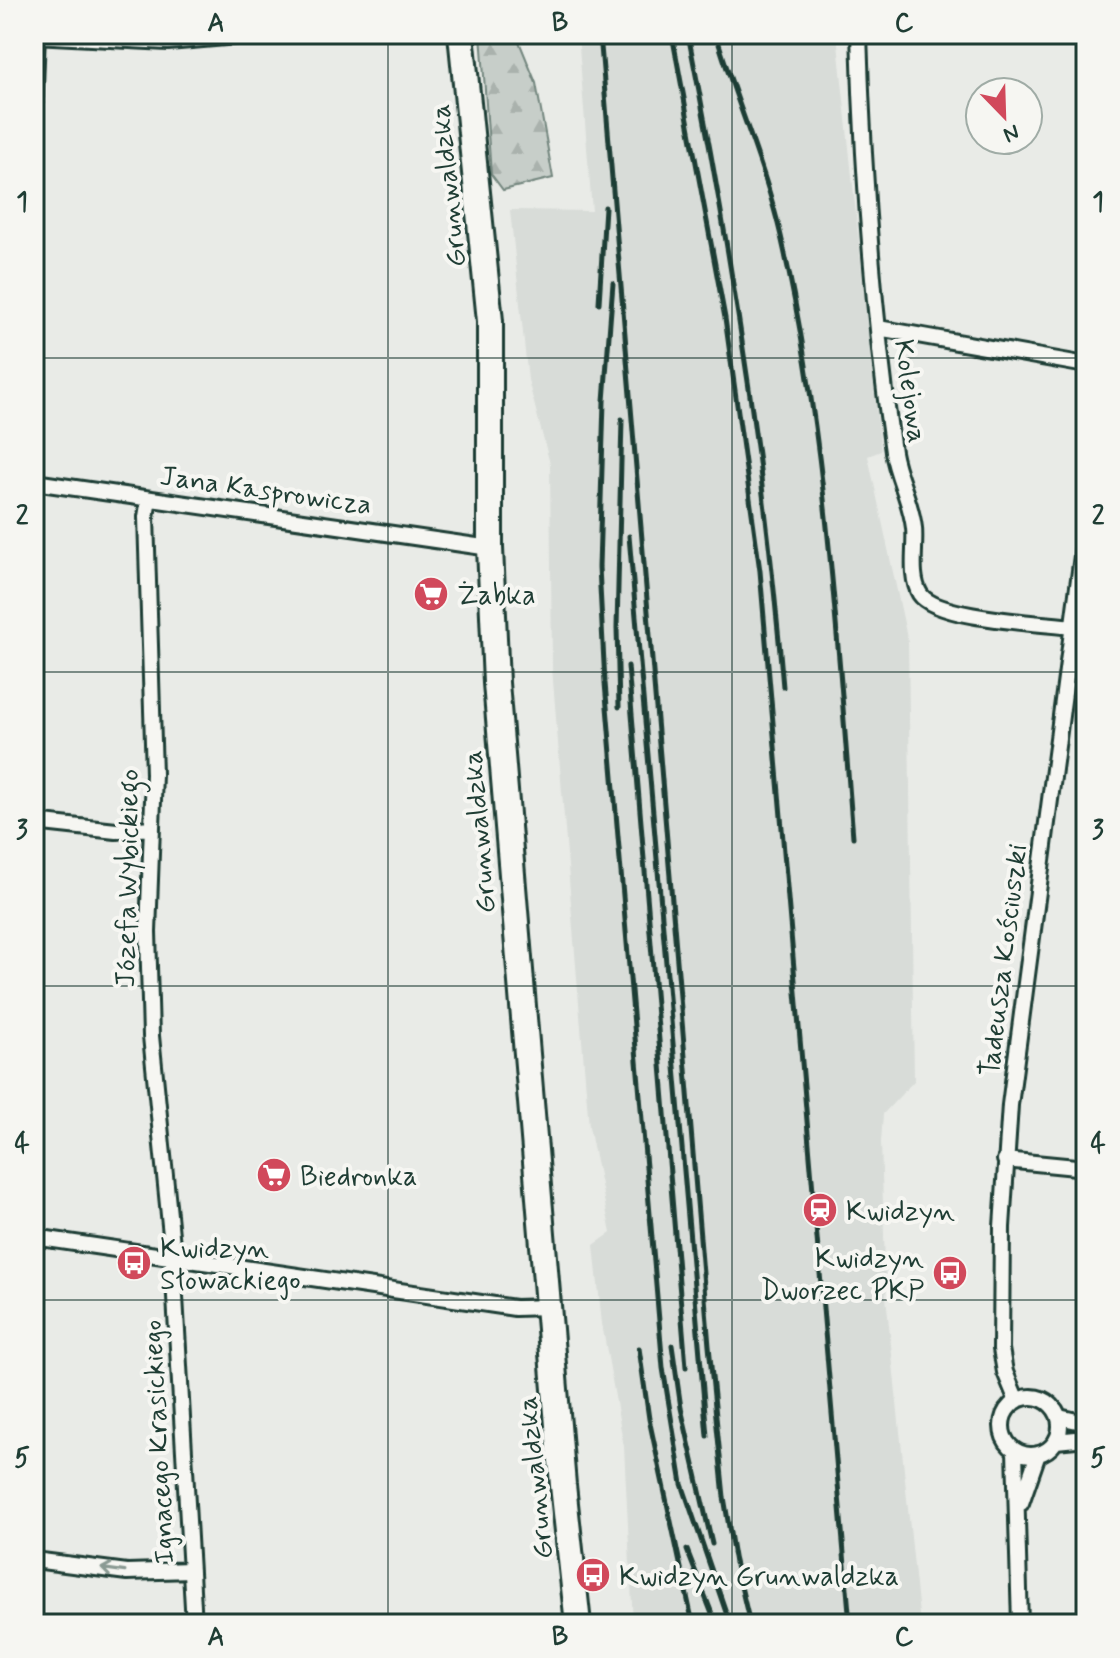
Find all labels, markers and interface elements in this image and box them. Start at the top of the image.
text: A [207,7,225,41]
text: B [552,7,568,41]
text: C [895,7,914,41]
north arrow [964,76,1044,156]
street label: Grunwaldzka [423,102,476,269]
text: N [999,117,1023,148]
text: 1 [16,186,28,220]
text: 1 [1092,186,1104,220]
street label: Kolejowa [884,337,935,446]
street label: Jana Kasprowicza [157,458,374,525]
text: 2 [16,500,29,534]
text: 2 [1092,500,1105,534]
supermarket icon: Żabka [412,575,450,613]
place label: Żabka [457,578,536,615]
street label: Grunwaldzka [455,749,506,915]
street label: Józefa Wybickiego [108,768,152,988]
text: 3 [16,814,28,848]
text: 3 [1092,814,1104,848]
street label: Tadeusza Kościuszki [972,842,1037,1079]
text: 4 [14,1128,30,1162]
text: 4 [1090,1128,1106,1162]
supermarket icon: Biedronka [255,1156,293,1194]
place label: Biedronka [300,1159,417,1196]
station icon: Kwidzyn [801,1191,839,1229]
place label: Kwidzyn [846,1194,955,1231]
place label: Kwidzyn Słowackiego [160,1231,301,1300]
place label: Kwidzyn Dworzec PKP [760,1241,924,1310]
bus stop icon: Kwidzyn Słowackiego [115,1244,153,1282]
bus stop icon: Kwidzyn Dworzec PKP [931,1254,969,1292]
street label: Ignacego Krasickiego [135,1319,184,1565]
street label: Grunwaldzka [510,1394,563,1561]
text: 5 [14,1442,30,1476]
text: 5 [1090,1442,1106,1476]
bus stop icon: Kwidzyn Grunwaldzka [574,1556,612,1594]
place label: Kwidzyn Grunwaldzka [619,1559,899,1596]
one-way arrow [100,1563,127,1578]
text: A [207,1621,225,1655]
text: B [552,1621,568,1655]
text: C [895,1621,914,1655]

